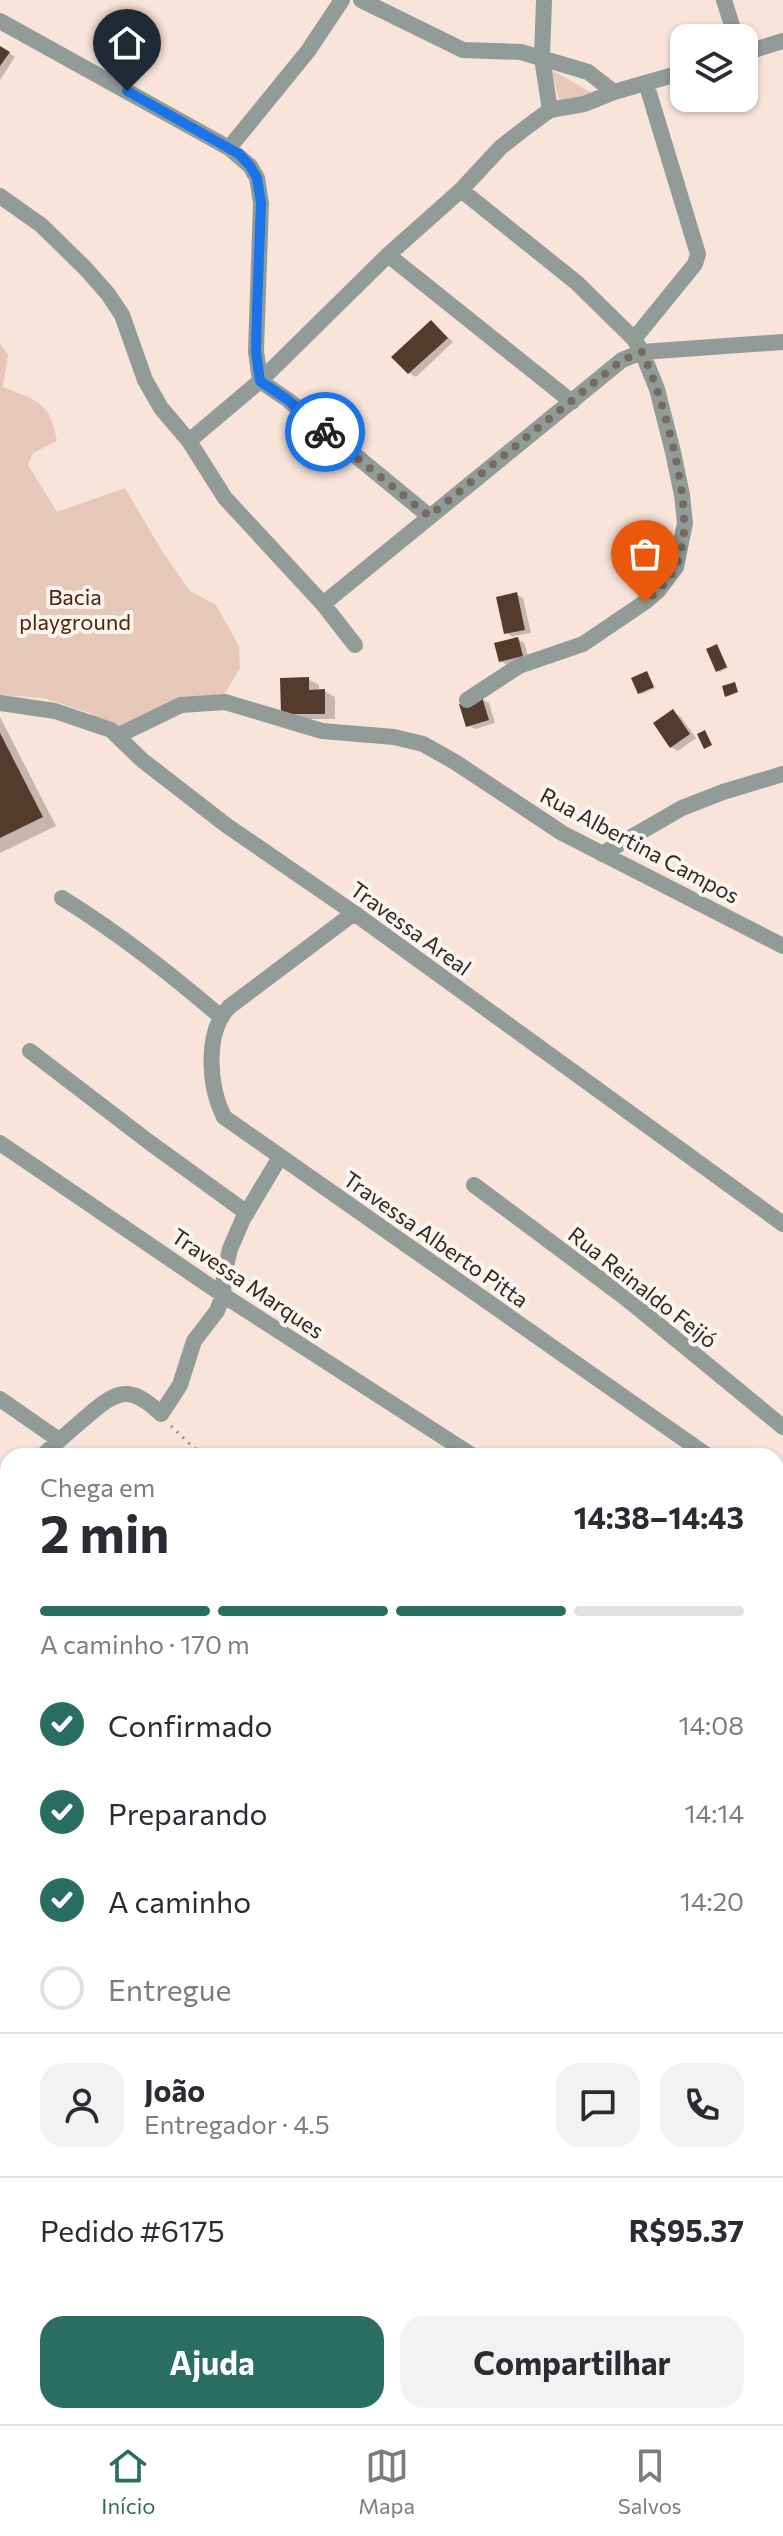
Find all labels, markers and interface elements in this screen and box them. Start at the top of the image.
pin [93,9,161,91]
icon: home [105,21,149,65]
map controls [670,24,758,112]
button: layers [670,24,758,112]
courier [285,392,365,472]
icon: bike [303,410,347,454]
pin [611,520,679,602]
icon: bag [623,532,667,576]
park label: Bacia playground [19,583,131,635]
street label: Rua Albertina Campos [536,781,744,909]
street label: Travessa Areal [345,875,477,981]
street label: Travessa Alberto Pitta [338,1165,534,1313]
street label: Rua Reinaldo Feijó [563,1220,723,1354]
street label: Travessa Marques [167,1222,329,1344]
text: Chega em [40,1471,155,1502]
text: 14:38–14:43 [574,1498,744,1535]
text: 2 min [40,1500,169,1564]
text: A caminho · 170 m [40,1628,250,1659]
icon: check [40,1702,84,1746]
text: Confirmado [108,1706,272,1743]
text: 14:08 [678,1709,744,1740]
icon: check [40,1790,84,1834]
text: Preparando [108,1794,267,1831]
text: 14:14 [684,1797,744,1828]
icon: check [40,1878,84,1922]
text: A caminho [108,1882,251,1919]
text: 14:20 [680,1885,744,1916]
text: Entregue [108,1970,231,2007]
button: person [40,2063,124,2147]
button: chat [556,2063,640,2147]
button: phone [660,2063,744,2147]
text: João [144,2071,205,2108]
text: Entregador · 4.5 [144,2108,330,2139]
text: Pedido #6175 [40,2211,225,2248]
text: R$95.37 [629,2211,744,2248]
button: Ajuda [40,2316,384,2408]
button: Compartilhar [400,2316,744,2408]
tab: Início [101,2444,155,2519]
tab: Mapa [358,2444,415,2519]
tab: Salvos [618,2444,682,2519]

